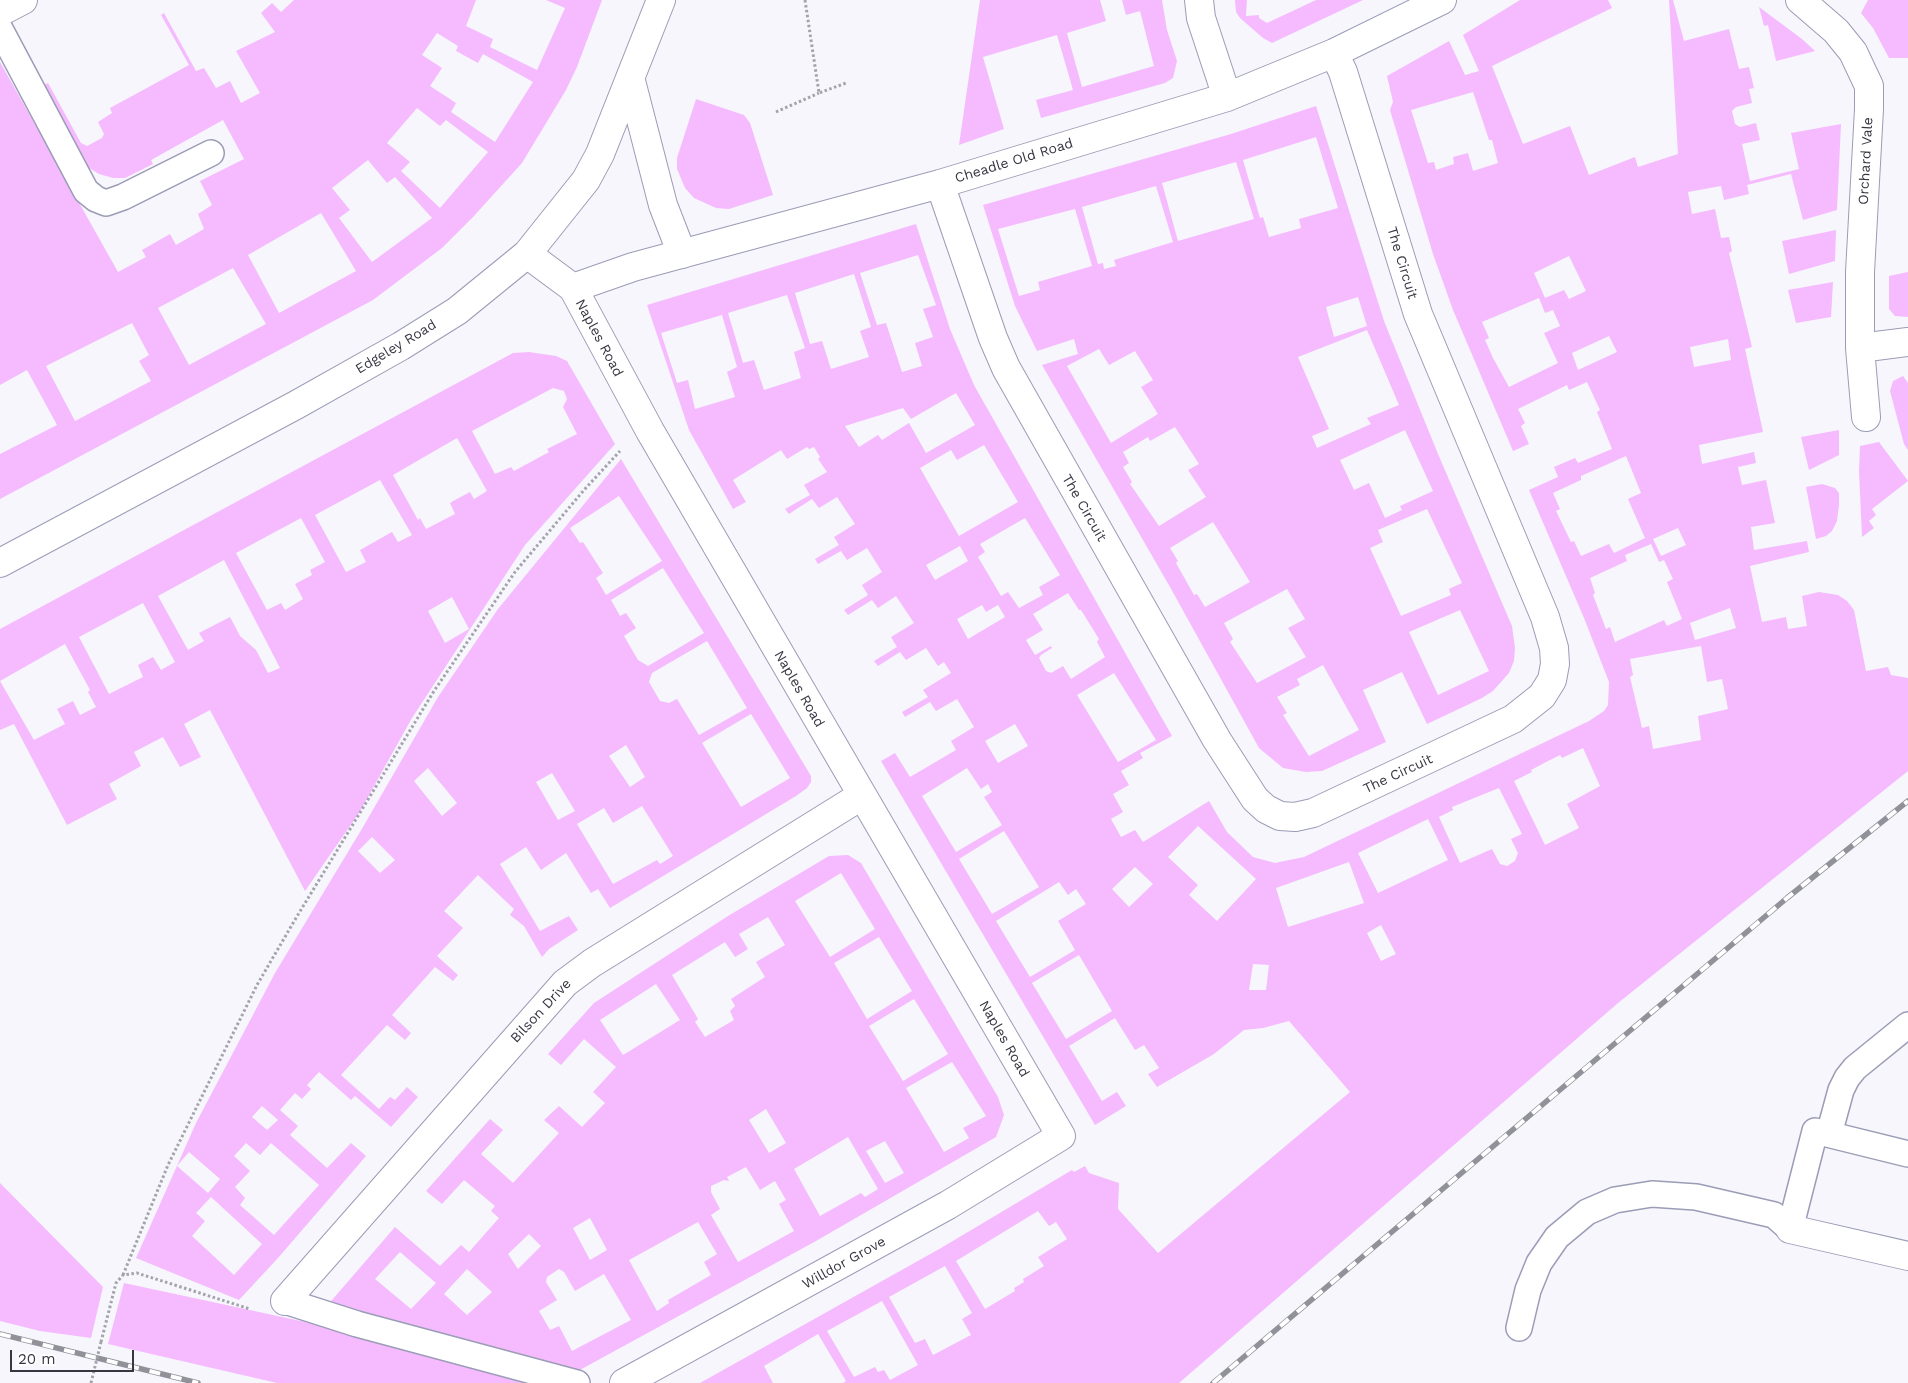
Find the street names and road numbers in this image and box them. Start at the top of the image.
street label: Orchard Vale [1855,117,1877,205]
street label: Cheadle Old Road [953,135,1075,187]
street label: The Circuit [1383,225,1421,301]
street label: Naples Road [571,296,627,380]
street label: Edgeley Road [353,316,439,378]
street label: The Circuit [1058,472,1110,544]
street label: Naples Road [770,648,828,730]
street label: The Circuit [1361,751,1435,797]
street label: Bilson Drive [507,976,575,1046]
street label: Naples Road [975,998,1033,1080]
street label: Willdor Grove [799,1233,889,1293]

